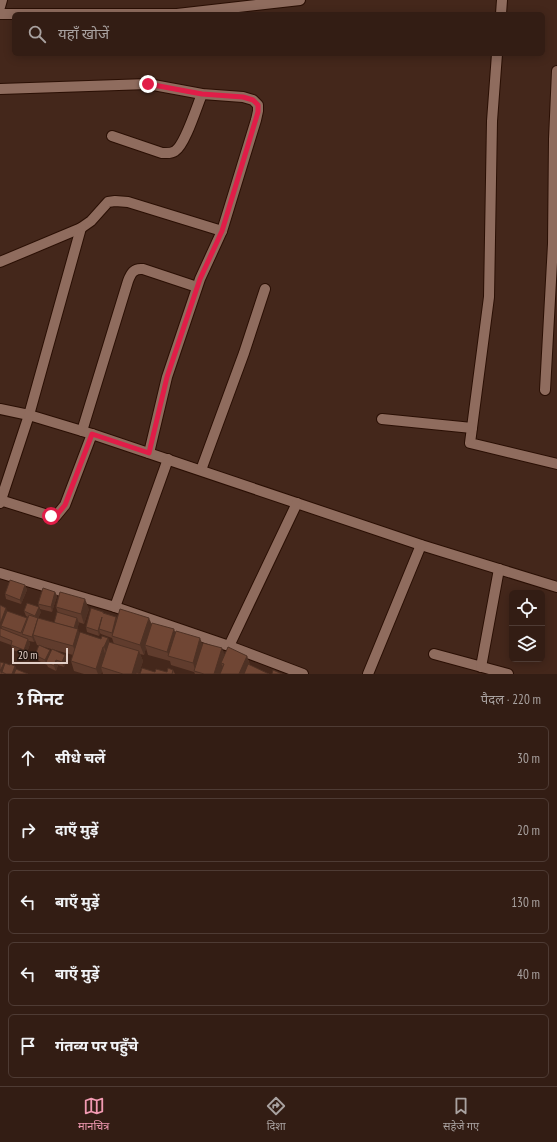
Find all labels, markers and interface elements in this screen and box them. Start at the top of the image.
search box [12,12,545,56]
icon: search [26,23,48,45]
text: यहाँ खोजें [58,24,109,43]
route end [139,75,157,93]
route start [42,507,60,525]
map controls [509,590,545,662]
button: locate [509,590,545,626]
button: layers [509,626,545,662]
scale bar [12,646,68,665]
text: 20 m [18,648,37,662]
text: 3 मिनट [16,688,63,710]
text: पैदल · 220 m [481,691,541,708]
icon: ahead [17,747,39,769]
text: सीधे चलें [55,748,105,767]
text: 30 m [517,750,540,767]
icon: right [17,819,39,841]
text: दाएँ मुड़ें [55,820,98,839]
text: 20 m [517,822,540,839]
icon: left [17,891,39,913]
text: बाएँ मुड़ें [55,892,99,911]
text: 130 m [511,894,540,911]
icon: left [17,963,39,985]
text: बाएँ मुड़ें [55,964,99,983]
text: 40 m [517,966,540,983]
icon: arrive [17,1035,39,1057]
text: गंतव्य पर पहुँचे [55,1036,138,1055]
tab: मानचित्र [78,1095,109,1134]
tab: दिशा [265,1095,287,1134]
tab: सहेजे गए [443,1095,479,1134]

